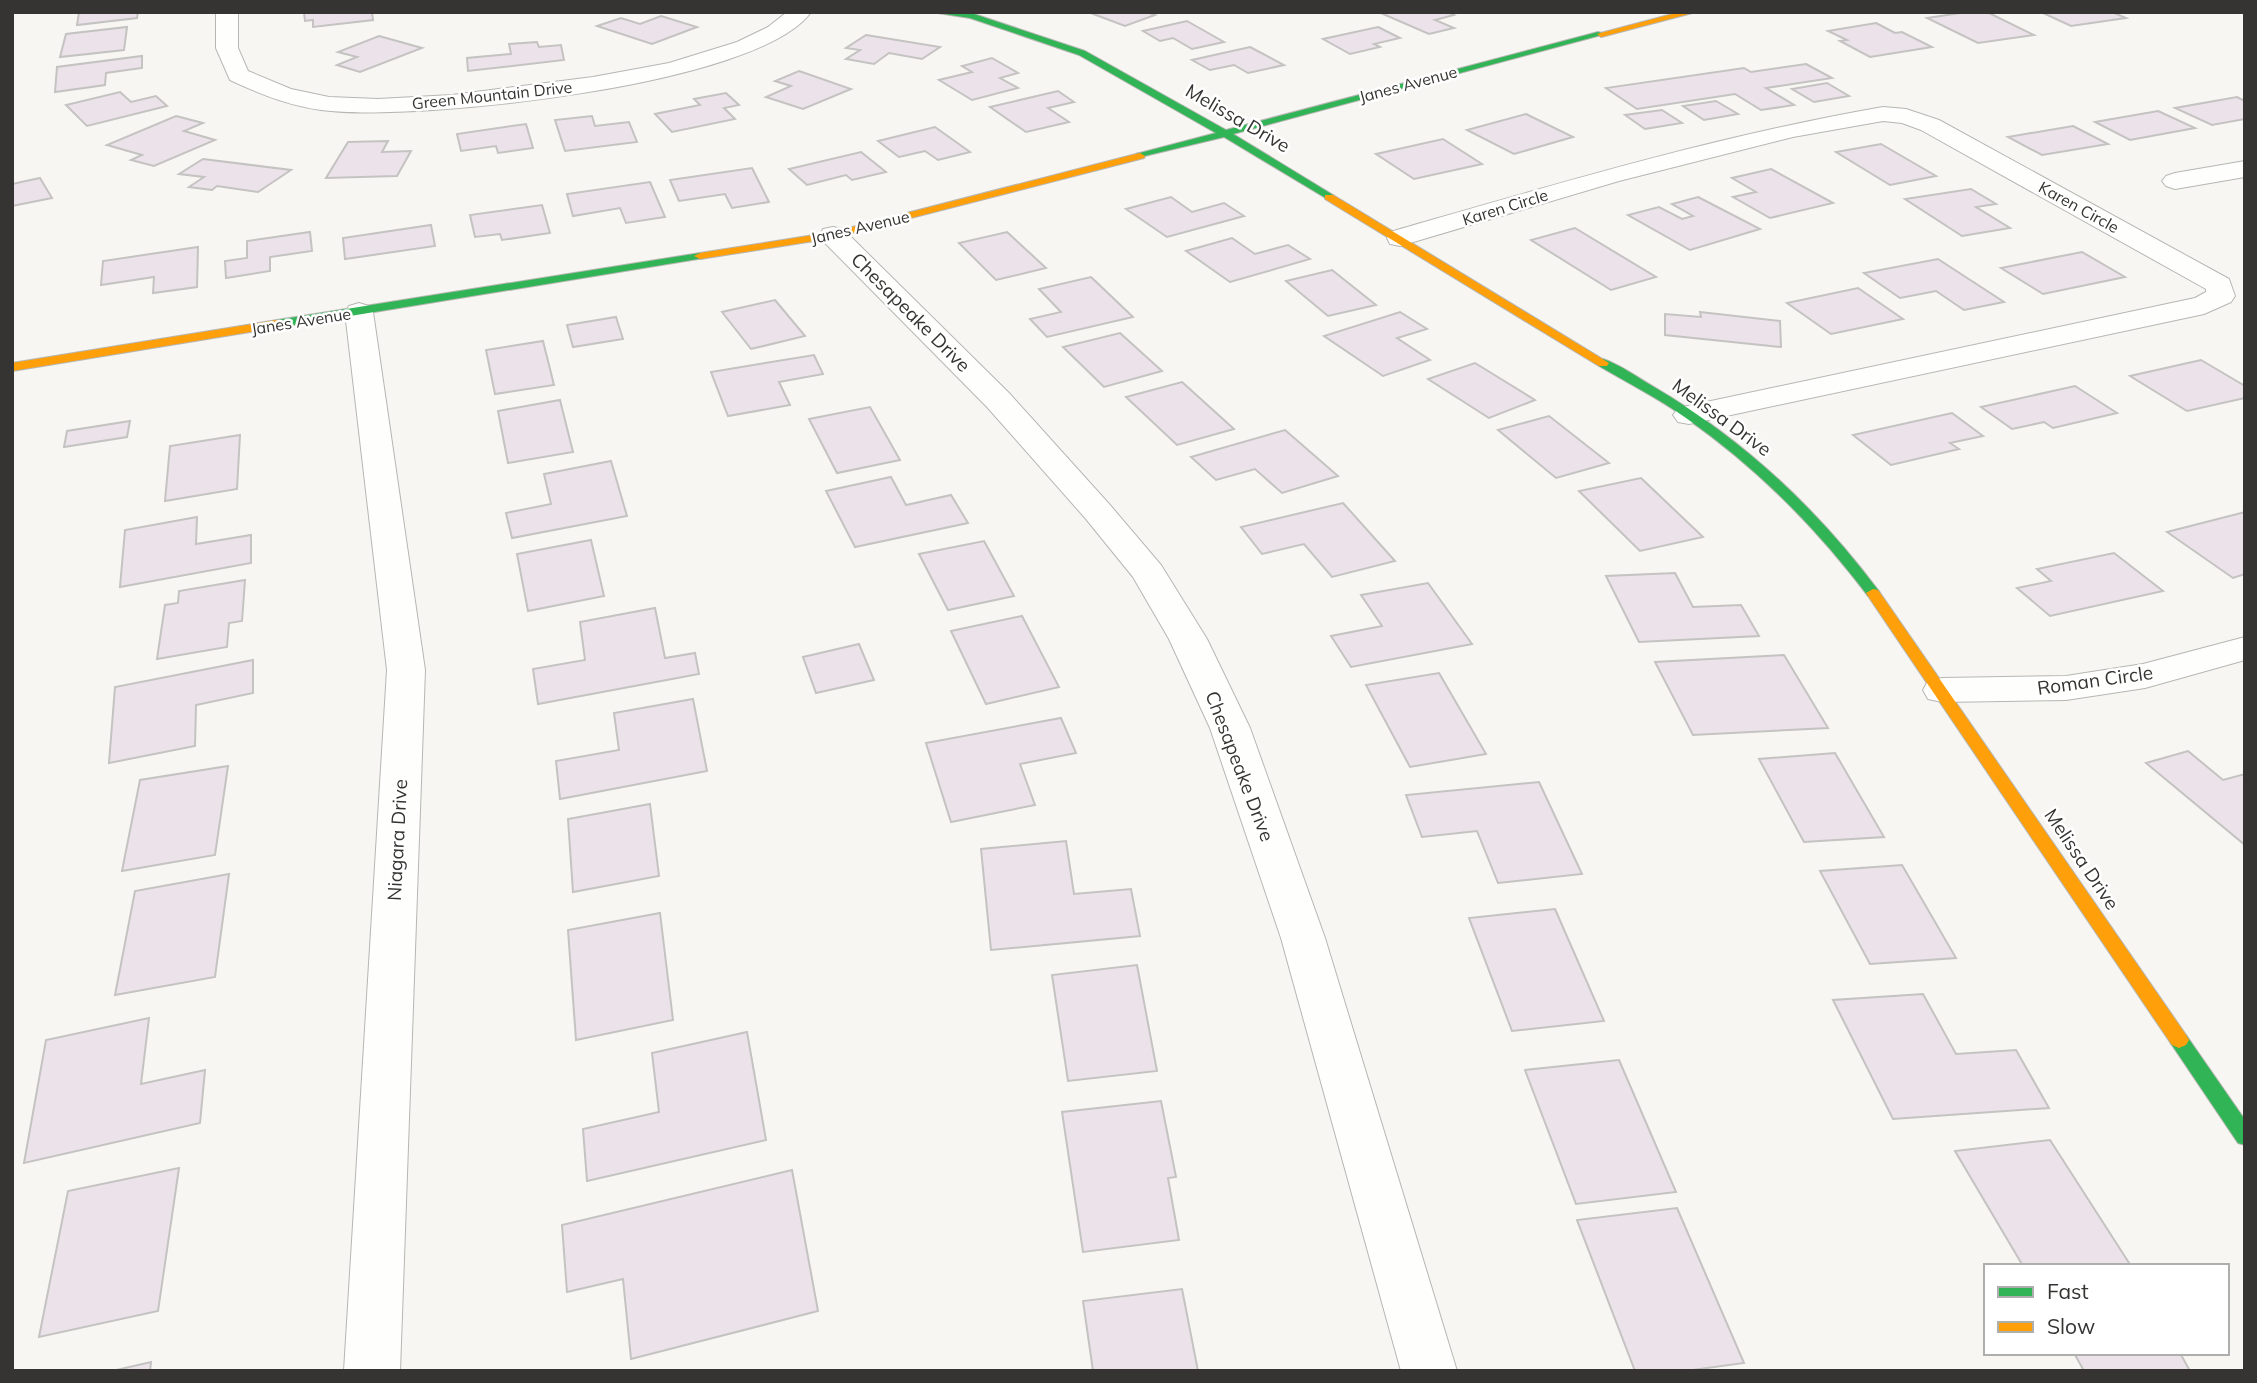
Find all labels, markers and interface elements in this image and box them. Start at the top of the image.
street label: Janes Avenue [1357,61,1459,107]
street label: Green Mountain Drive [411,77,573,113]
street label: Melissa Drive [1181,78,1295,158]
street label: Karen Circle [2035,177,2123,237]
street label: Karen Circle [1460,184,1550,230]
street label: Janes Avenue [809,206,911,248]
street label: Chesapeake Drive [846,247,976,377]
street label: Janes Avenue [250,303,352,339]
street label: Melissa Drive [1668,373,1776,461]
street label: Roman Circle [2036,660,2154,700]
street label: Chesapeake Drive [1200,687,1280,845]
street label: Niagara Drive [382,778,412,902]
street label: Melissa Drive [2039,804,2125,914]
legend [1984,1264,2229,1355]
text: Fast [2047,1278,2089,1304]
text: Slow [2047,1313,2095,1339]

